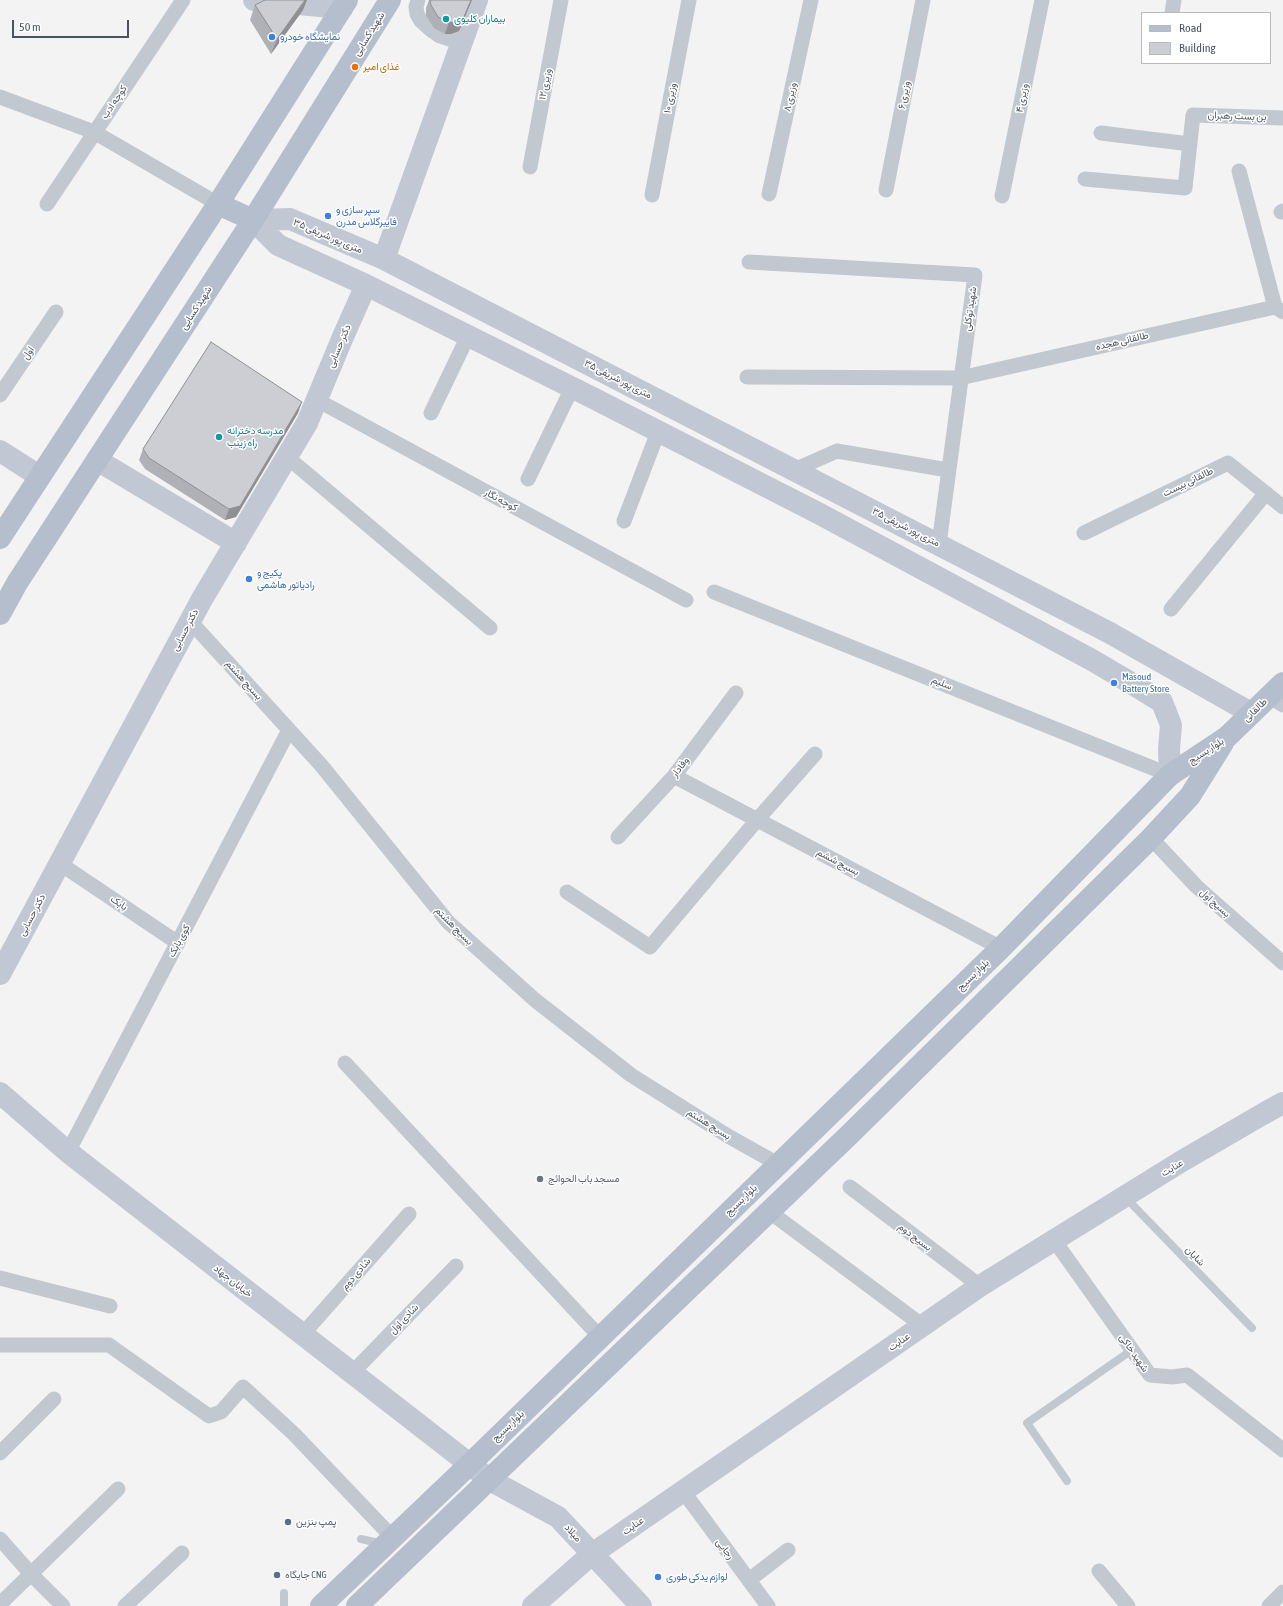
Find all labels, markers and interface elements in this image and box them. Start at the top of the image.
street label: شهید کسایی [351,10,387,58]
scale bar [14,12,131,38]
legend [1141,12,1271,64]
place label: بیماران کلیوی [454,13,505,25]
marker: بیماران کلیوی [441,14,451,24]
text: 50 m [19,20,41,34]
text: Road [1179,21,1202,35]
place label: نمایشگاه خودرو [280,31,340,43]
marker: نمایشگاه خودرو [267,32,277,42]
text: Building [1179,41,1216,55]
place label: غذای امیر [363,61,400,73]
marker: غذای امیر [350,62,360,72]
street label: وزيری ۱۲ [536,67,554,101]
street label: وزیری ۶ [895,80,913,110]
street label: وزیری ۸ [781,81,799,113]
street label: وزیری ۱۰ [661,82,679,114]
street label: وزیری ۴ [1013,82,1031,114]
street label: کوچه ادب [98,83,130,121]
street label: بن بست رهبران [1207,109,1267,123]
place label: سپر سازی و فایبرگلاس مدرن [336,204,397,228]
marker: سپر سازی و فایبرگلاس مدرن [323,211,333,221]
street label: ۳۵ متری پور شریفی [291,216,365,256]
street label: شهید کسایی [177,284,215,332]
street label: شهید توکلی [961,286,979,332]
street label: دکتر حسابی [324,322,354,370]
street label: طالقانی هجده [1094,329,1150,353]
street label: اول [19,344,37,362]
street label: ۳۵ متری پور شریفی [582,357,654,401]
place label: مدرسه دخترانه راه زینب [227,425,283,448]
marker: مدرسه دخترانه راه زینب [214,432,224,442]
street label: طالقانی بیست [1161,465,1215,499]
street label: کوچه نگار [482,486,520,514]
street label: ۳۵ متری پور شریفی [870,505,942,549]
place label: پکیج و رادیاتور هاشمی [257,567,315,590]
marker: پکیج و رادیاتور هاشمی [244,574,254,584]
street label: دکتر حسابی [169,607,201,653]
street label: بسیج هشتم [223,658,265,702]
place label: Masoud Battery Store [1122,671,1169,694]
street label: سلیم [930,673,954,693]
marker: Masoud Battery Store [1109,678,1119,688]
street label: طالقانی [1240,696,1270,724]
street label: بلوار بسیج [1186,735,1226,767]
street label: وفادار [668,755,692,779]
street label: بسیج ششم [815,846,861,878]
street label: بسیج اول [1197,886,1233,920]
street label: دکتر حسابی [16,892,48,938]
street label: بابک [108,893,130,913]
street label: بسیج هشتم [432,904,476,948]
street label: کوی بابک [165,923,193,959]
street label: بلوار بسیج [954,957,992,993]
street label: بسیج هشتم [685,1106,733,1142]
street label: عنایت [1159,1157,1185,1179]
place label: مسجد باب الحوائج [548,1173,620,1185]
marker: مسجد باب الحوائج [535,1174,545,1184]
street label: بلوار بسیج [722,1182,760,1218]
street label: بسيج دوم [896,1220,934,1254]
street label: شایان [1183,1244,1207,1268]
street label: شادی دوم [339,1255,373,1293]
street label: خیابان جهاد [211,1262,255,1300]
street label: شادی اول [387,1302,421,1336]
street label: عنایت [886,1330,912,1354]
street label: شهید خاکی [1117,1332,1151,1374]
street label: بلوار بسیج [489,1408,527,1444]
street label: عنایت [620,1514,646,1538]
place label: پمپ بنزین [296,1516,336,1528]
marker: پمپ بنزین [283,1517,293,1527]
street label: میلاد [562,1522,584,1544]
street label: رجایی [713,1536,737,1562]
place label: جایگاه CNG [285,1569,327,1581]
marker: جایگاه CNG [272,1570,282,1580]
place label: لوازم یدکی طوری [666,1571,728,1583]
marker: لوازم یدکی طوری [653,1572,663,1582]

